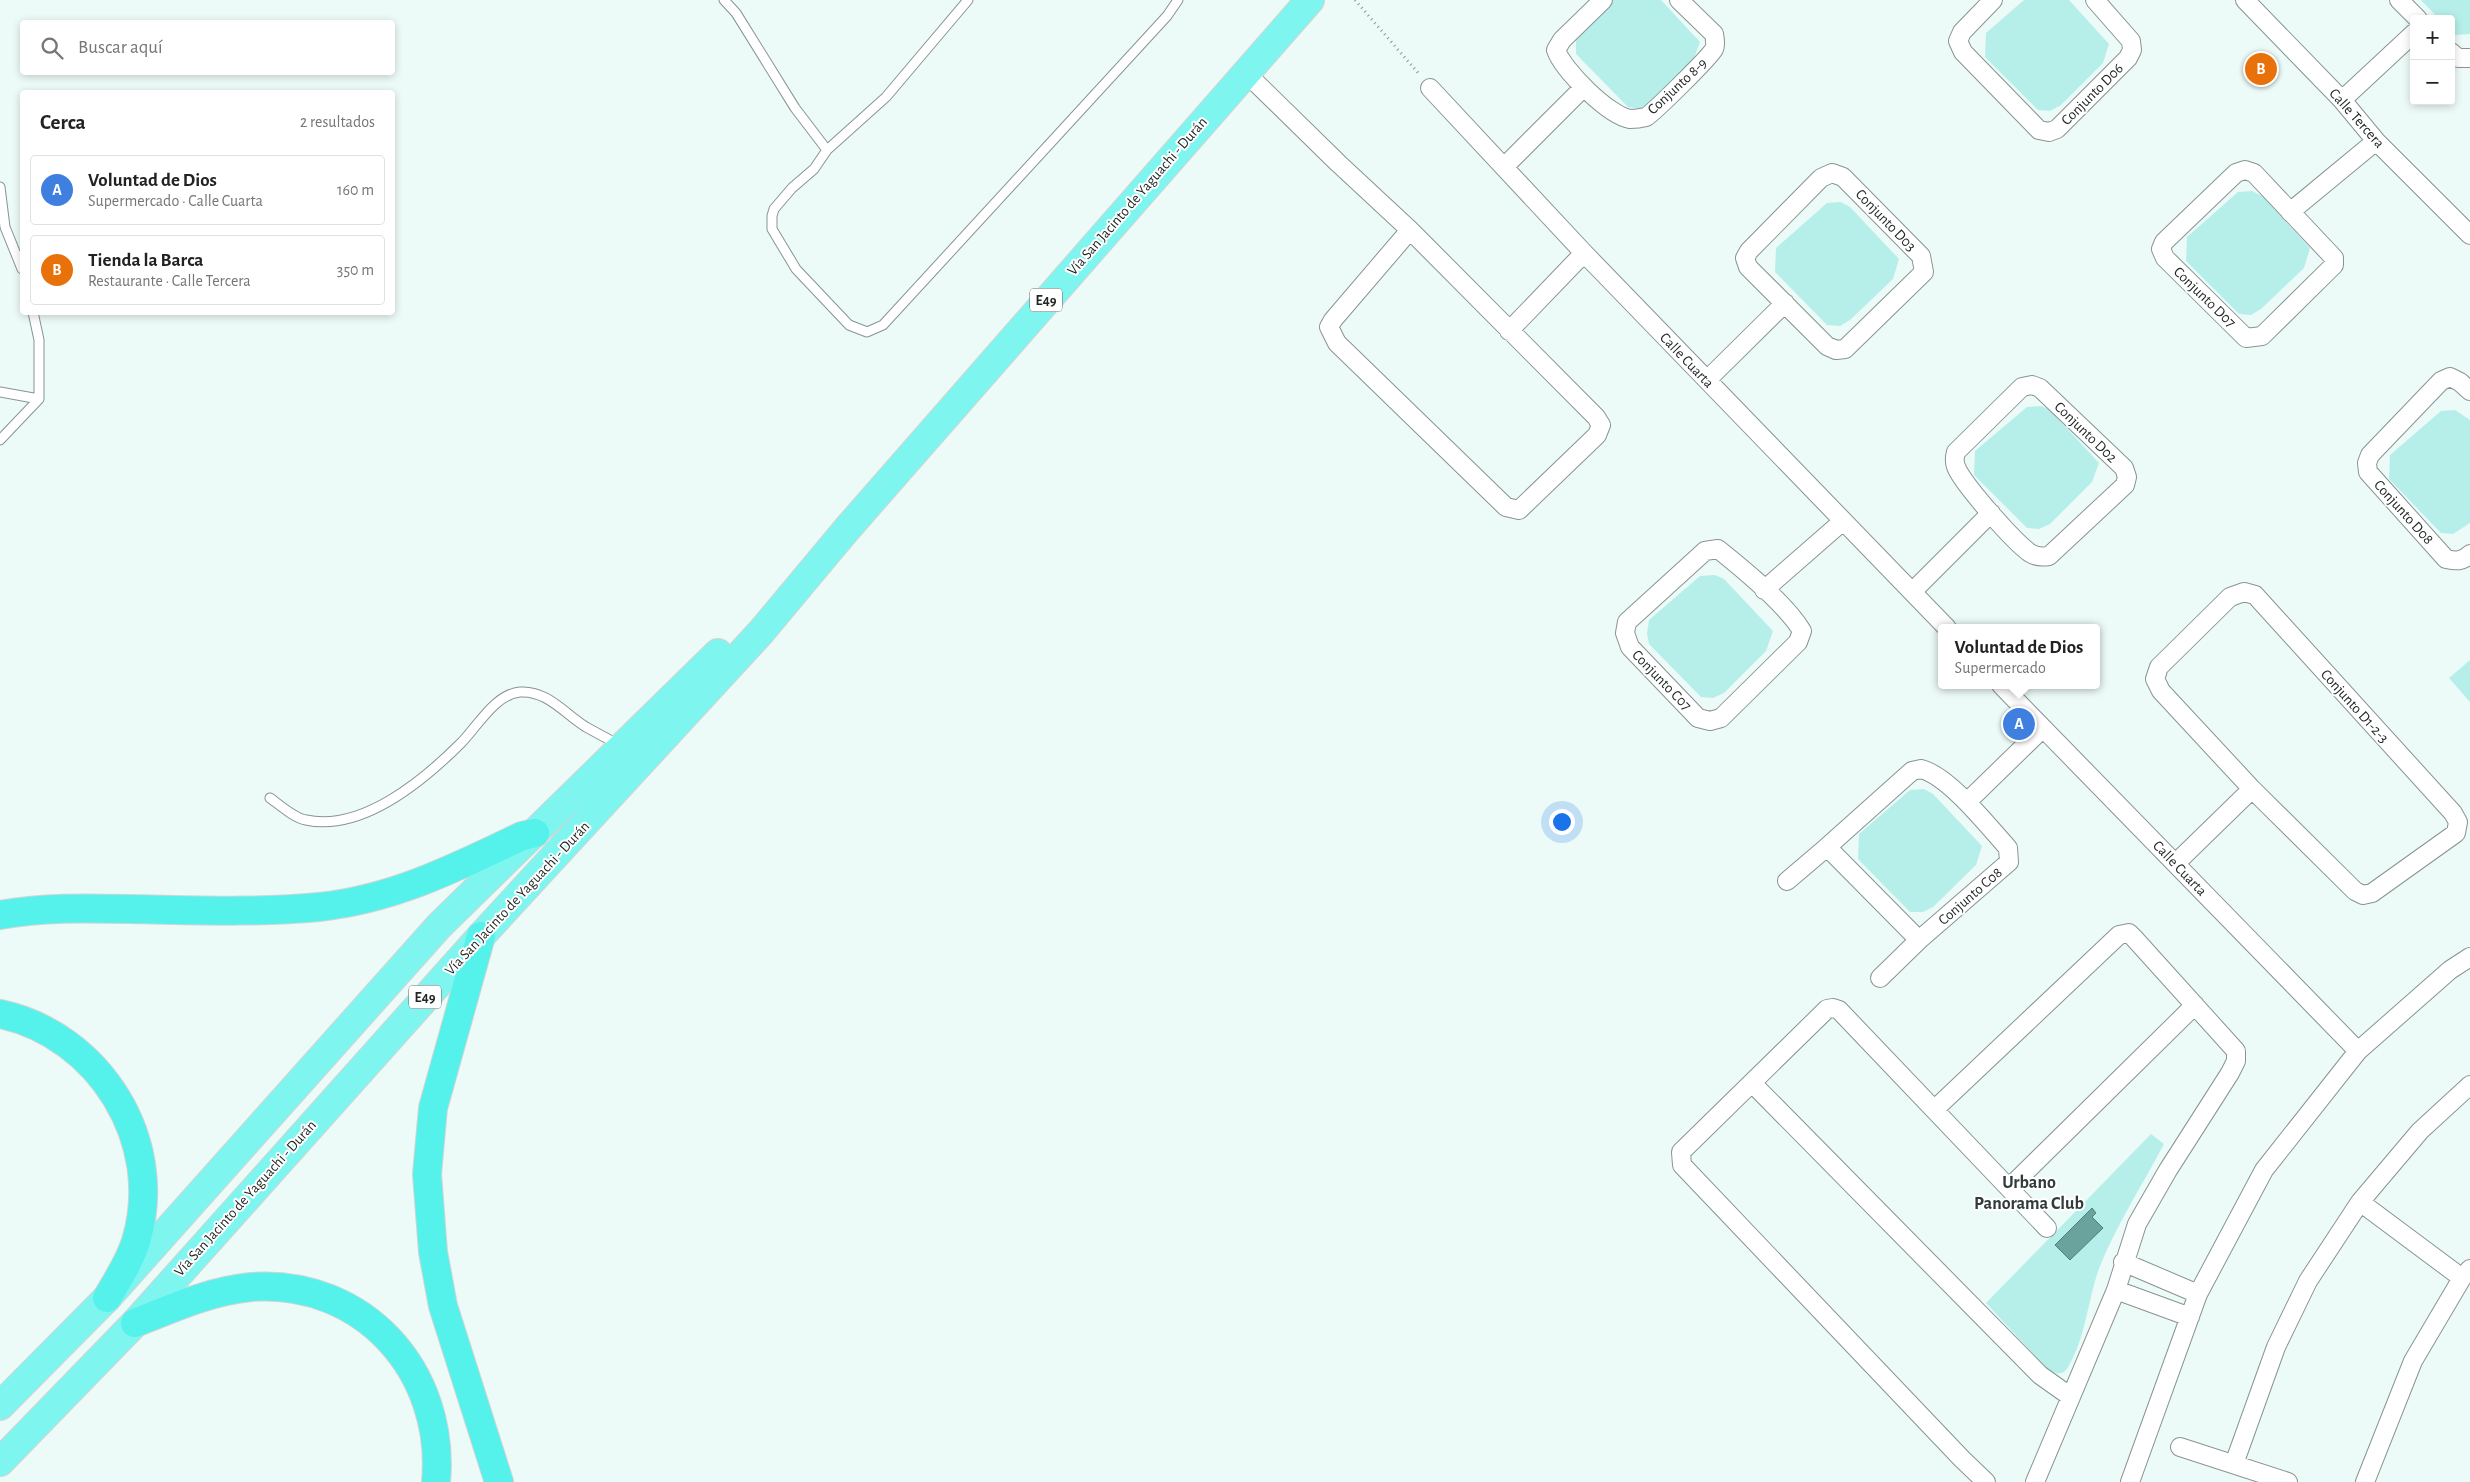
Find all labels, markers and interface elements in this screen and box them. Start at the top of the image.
map controls [2410,15,2455,105]
button: + [2410,15,2455,60]
search box [20,20,395,75]
icon: search [38,34,66,62]
text: Buscar aquí [78,38,163,57]
pin: B [2245,50,2277,88]
street label: Conjunto 8-9 [1645,55,1710,117]
button: − [2410,60,2455,105]
street label: Conjunto D06 [2059,61,2126,128]
street label: Calle Tercera [2326,86,2387,151]
text: Cerca [40,112,86,133]
text: 2 resultados [300,114,375,130]
street label: Vía San Jacinto de Yaguachi - Durán [1065,114,1210,278]
text: Voluntad de Dios [88,171,217,190]
text: A [52,182,62,198]
text: 160 m [337,182,374,198]
street label: Conjunto D03 [1852,186,1919,254]
text: Supermercado · Calle Cuarta [88,193,263,209]
text: Tienda la Barca [88,251,203,270]
text: B [52,262,62,278]
text: 350 m [337,262,374,278]
street label: Conjunto D07 [2171,264,2239,331]
text: Restaurante · Calle Tercera [88,273,251,289]
road number: E49 [1030,288,1062,312]
street label: Calle Cuarta [1657,330,1716,391]
street label: Conjunto D02 [2051,399,2120,466]
street label: Conjunto D08 [2371,477,2436,547]
popup [1938,624,2100,689]
text: Voluntad de Dios [1955,638,2083,657]
street label: Conjunto C07 [1629,647,1694,714]
text: Supermercado [1955,660,2046,676]
street label: Conjunto D1-2-3 [2318,667,2391,746]
pin: A [2003,705,2035,743]
your location [1549,809,1575,835]
street label: Vía San Jacinto de Yaguachi - Durán [442,819,592,978]
street label: Calle Cuarta [2150,838,2209,899]
street label: Conjunto C08 [1936,865,2005,928]
road number: E49 [409,986,441,1009]
street label: Vía San Jacinto de Yaguachi - Durán [171,1117,319,1279]
district label: Urbano Panorama Club [1974,1174,2084,1213]

